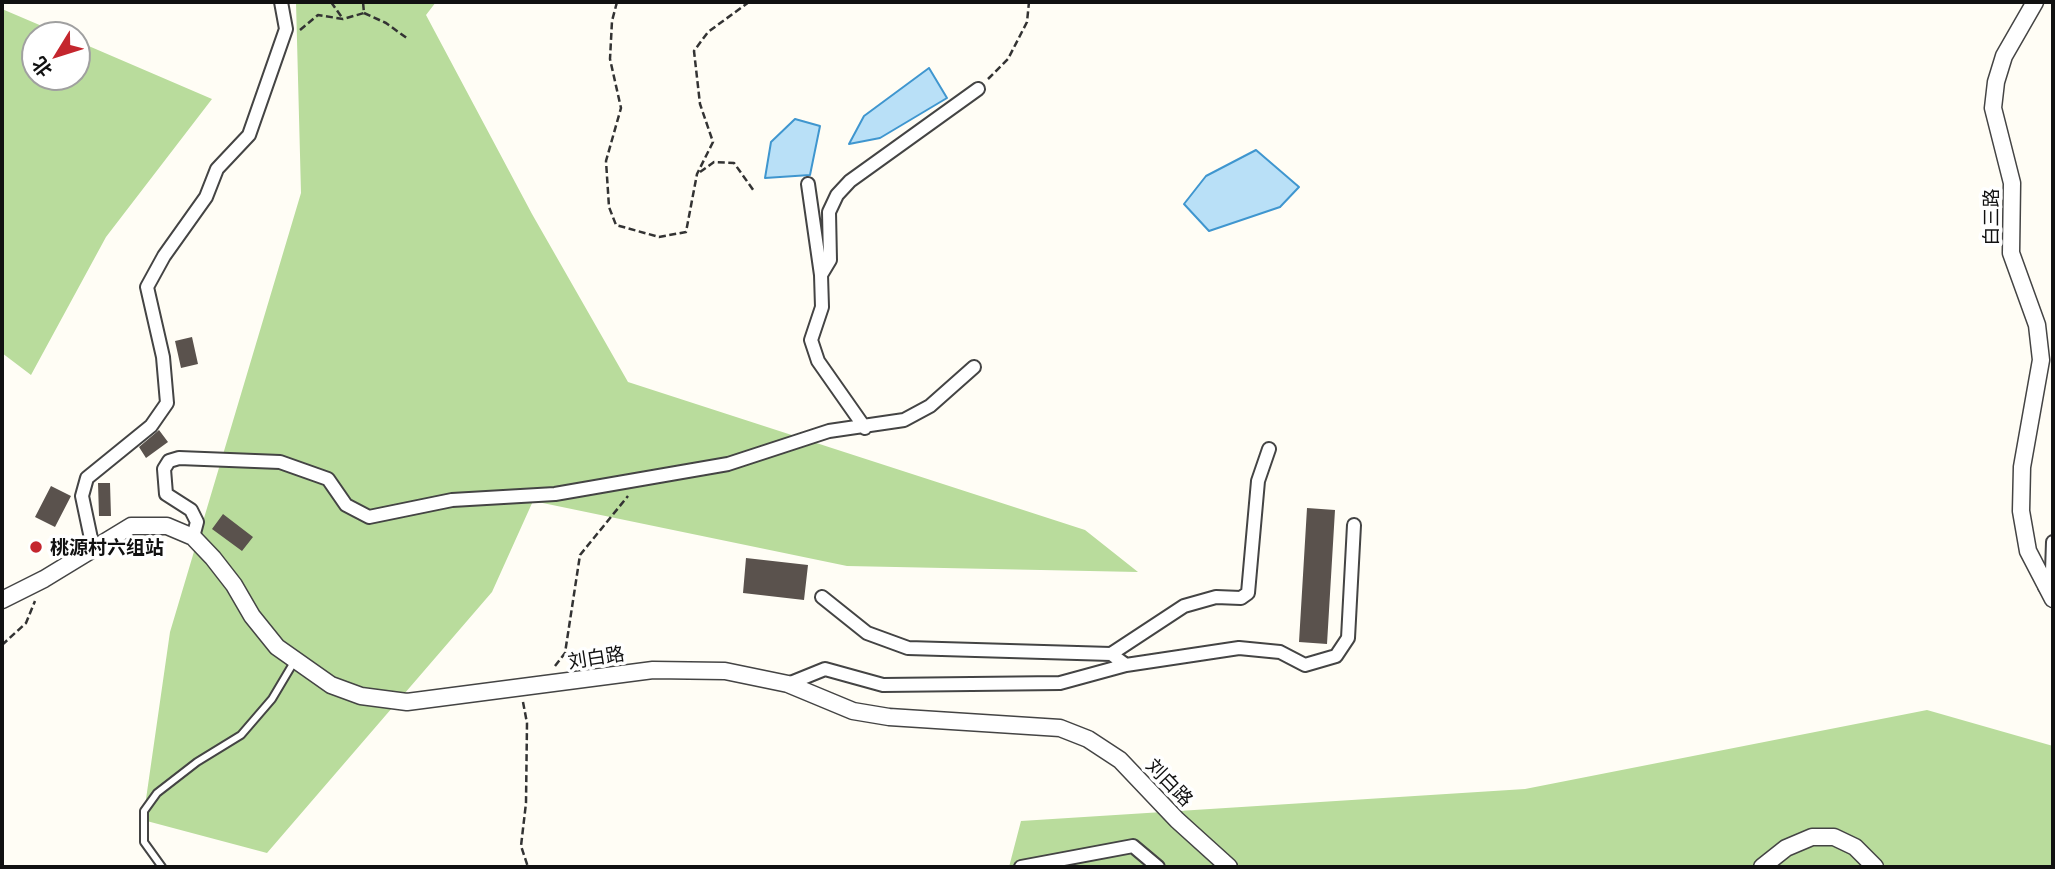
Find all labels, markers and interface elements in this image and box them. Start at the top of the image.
north arrow [21,21,91,91]
text: 北 [24,52,57,84]
street label: 白三路 [1980,189,2002,245]
place label: 桃源村六组站 [50,536,164,558]
marker: 桃源村六组站 [28,539,44,555]
street label: 刘白路 [566,641,626,673]
street label: 刘白路 [1142,754,1198,810]

